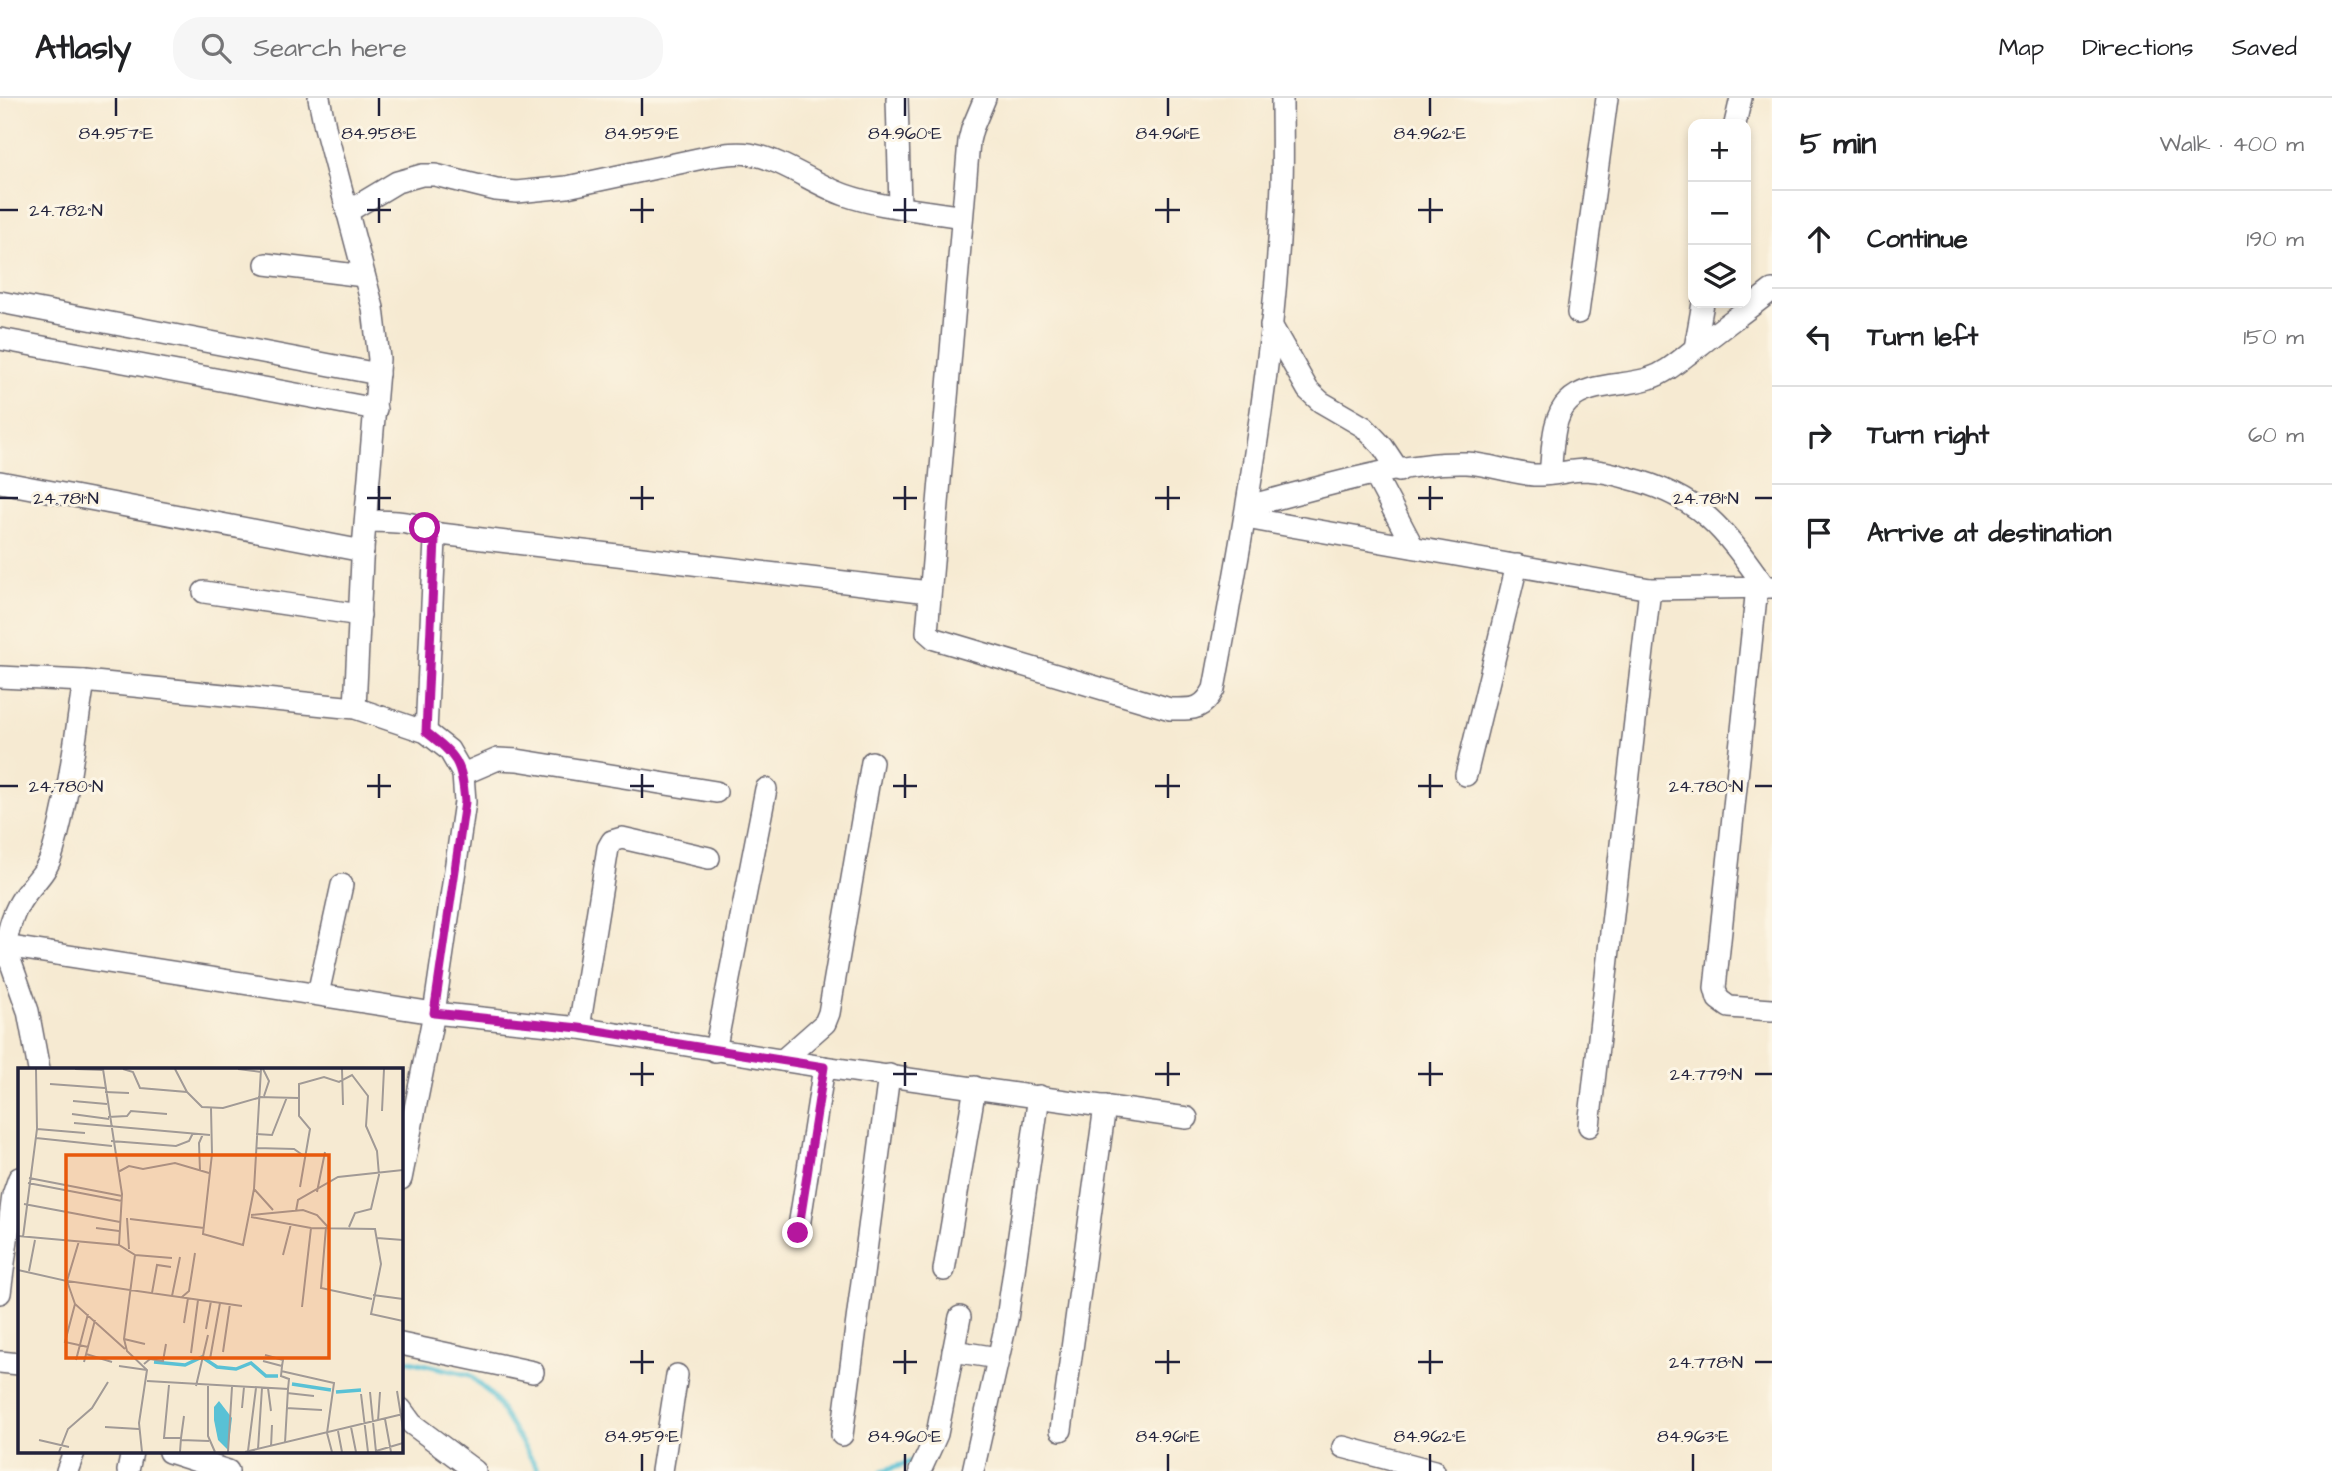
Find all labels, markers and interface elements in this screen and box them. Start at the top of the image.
search box [173,17,663,80]
text: Atlasly [35,25,131,71]
icon: search [197,29,235,67]
text: Search here [253,30,407,66]
text: Map [1999,31,2044,65]
text: Directions [2082,31,2194,65]
text: Saved [2232,31,2297,65]
map controls [1688,119,1751,308]
button: + [1688,119,1751,182]
text: 84.957°E [78,121,154,146]
text: 84.958°E [341,121,417,146]
text: 84.959°E [605,121,679,146]
text: 84.960°E [868,121,942,146]
text: 84.961°E [1136,121,1201,146]
text: 84.962°E [1394,121,1467,146]
text: 5 min [1800,123,1876,165]
text: Walk · 400 m [2159,128,2304,160]
button: − [1688,182,1751,245]
text: 24.782°N [29,198,103,223]
icon: ahead [1800,220,1838,258]
text: Continue [1867,221,1968,257]
text: 190 m [2246,223,2304,255]
button: layers [1688,245,1751,308]
icon: left [1800,318,1838,356]
text: Turn left [1867,319,1978,355]
text: 150 m [2243,321,2304,353]
icon: right [1800,416,1838,454]
text: Turn right [1867,417,1989,453]
text: 60 m [2248,419,2304,451]
text: 24.781°N [33,486,99,511]
text: 24.781°N [1673,486,1739,511]
route start [409,512,440,543]
icon: arrive [1800,514,1838,552]
text: Arrive at destination [1867,515,2112,551]
text: 24.780°N [29,774,103,799]
text: 24.780°N [1669,774,1743,799]
text: 24.779°N [1670,1062,1742,1087]
inset map [18,1068,402,1454]
route end [782,1217,813,1248]
text: 24.778°N [1669,1350,1743,1375]
text: 84.959°E [605,1424,679,1449]
text: 84.960°E [868,1424,942,1449]
text: 84.961°E [1136,1424,1201,1449]
text: 84.962°E [1394,1424,1467,1449]
text: 84.963°E [1657,1424,1729,1449]

